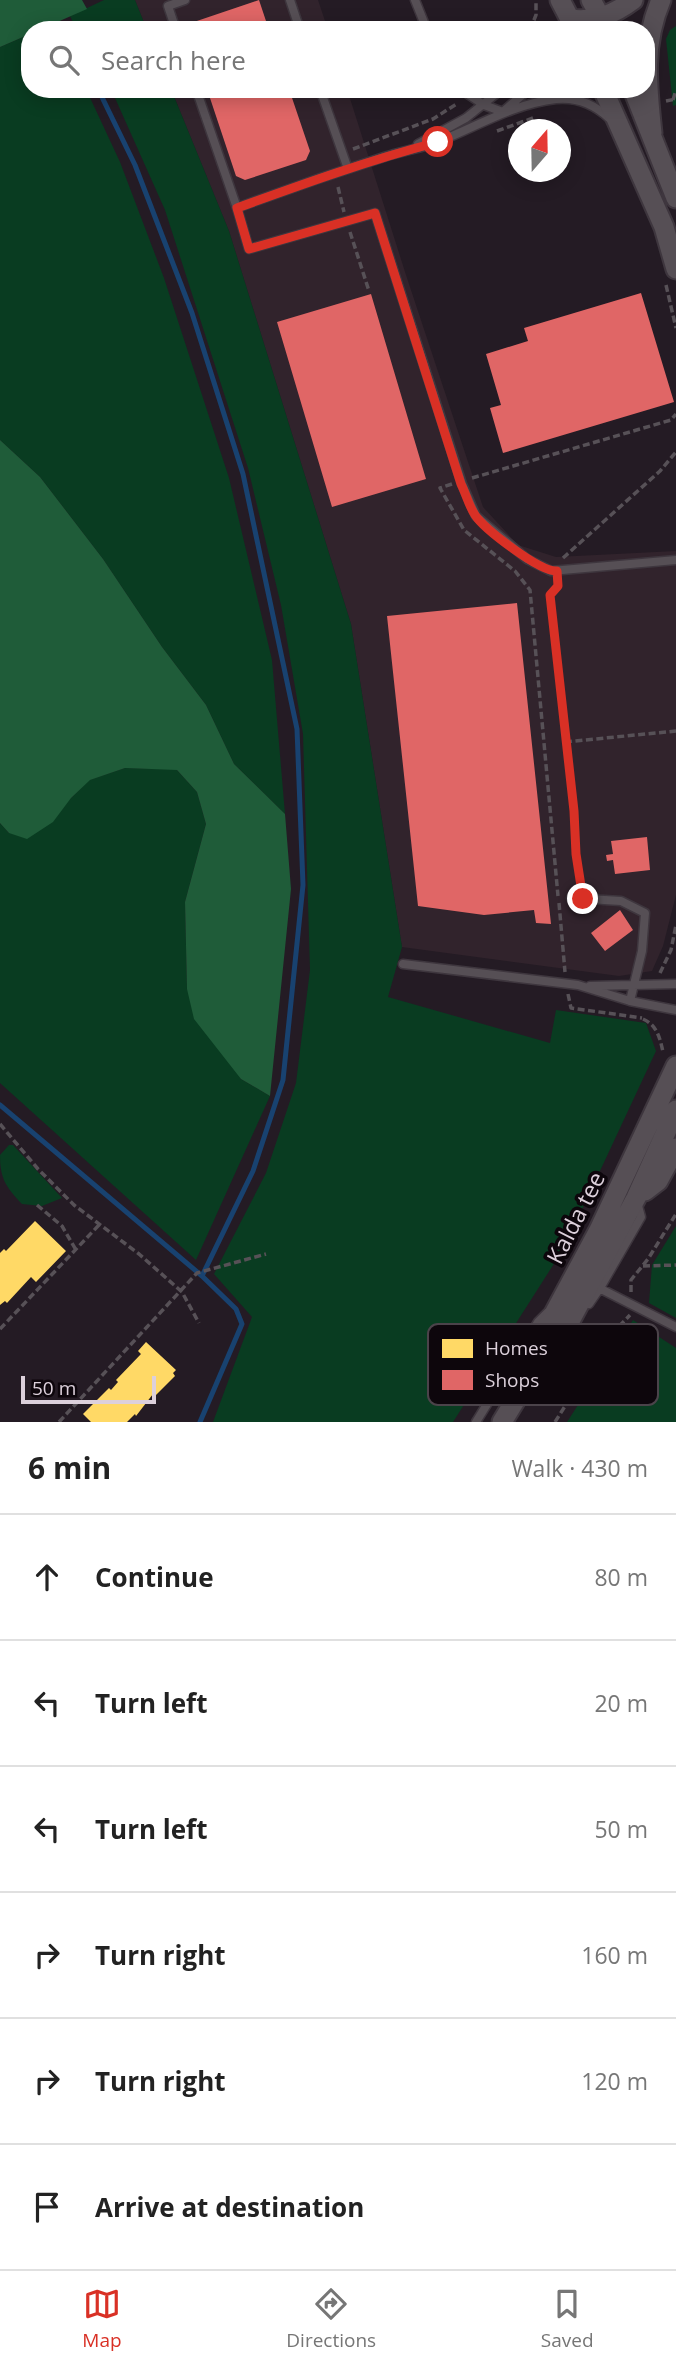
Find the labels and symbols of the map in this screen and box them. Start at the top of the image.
north arrow [508,119,571,182]
route start [422,126,453,157]
route end [567,883,598,914]
street label: Kalda tee [538,1166,612,1269]
legend [428,1324,658,1405]
text: Homes [485,1335,548,1361]
text: Shops [485,1367,539,1393]
scale bar [21,1373,156,1405]

